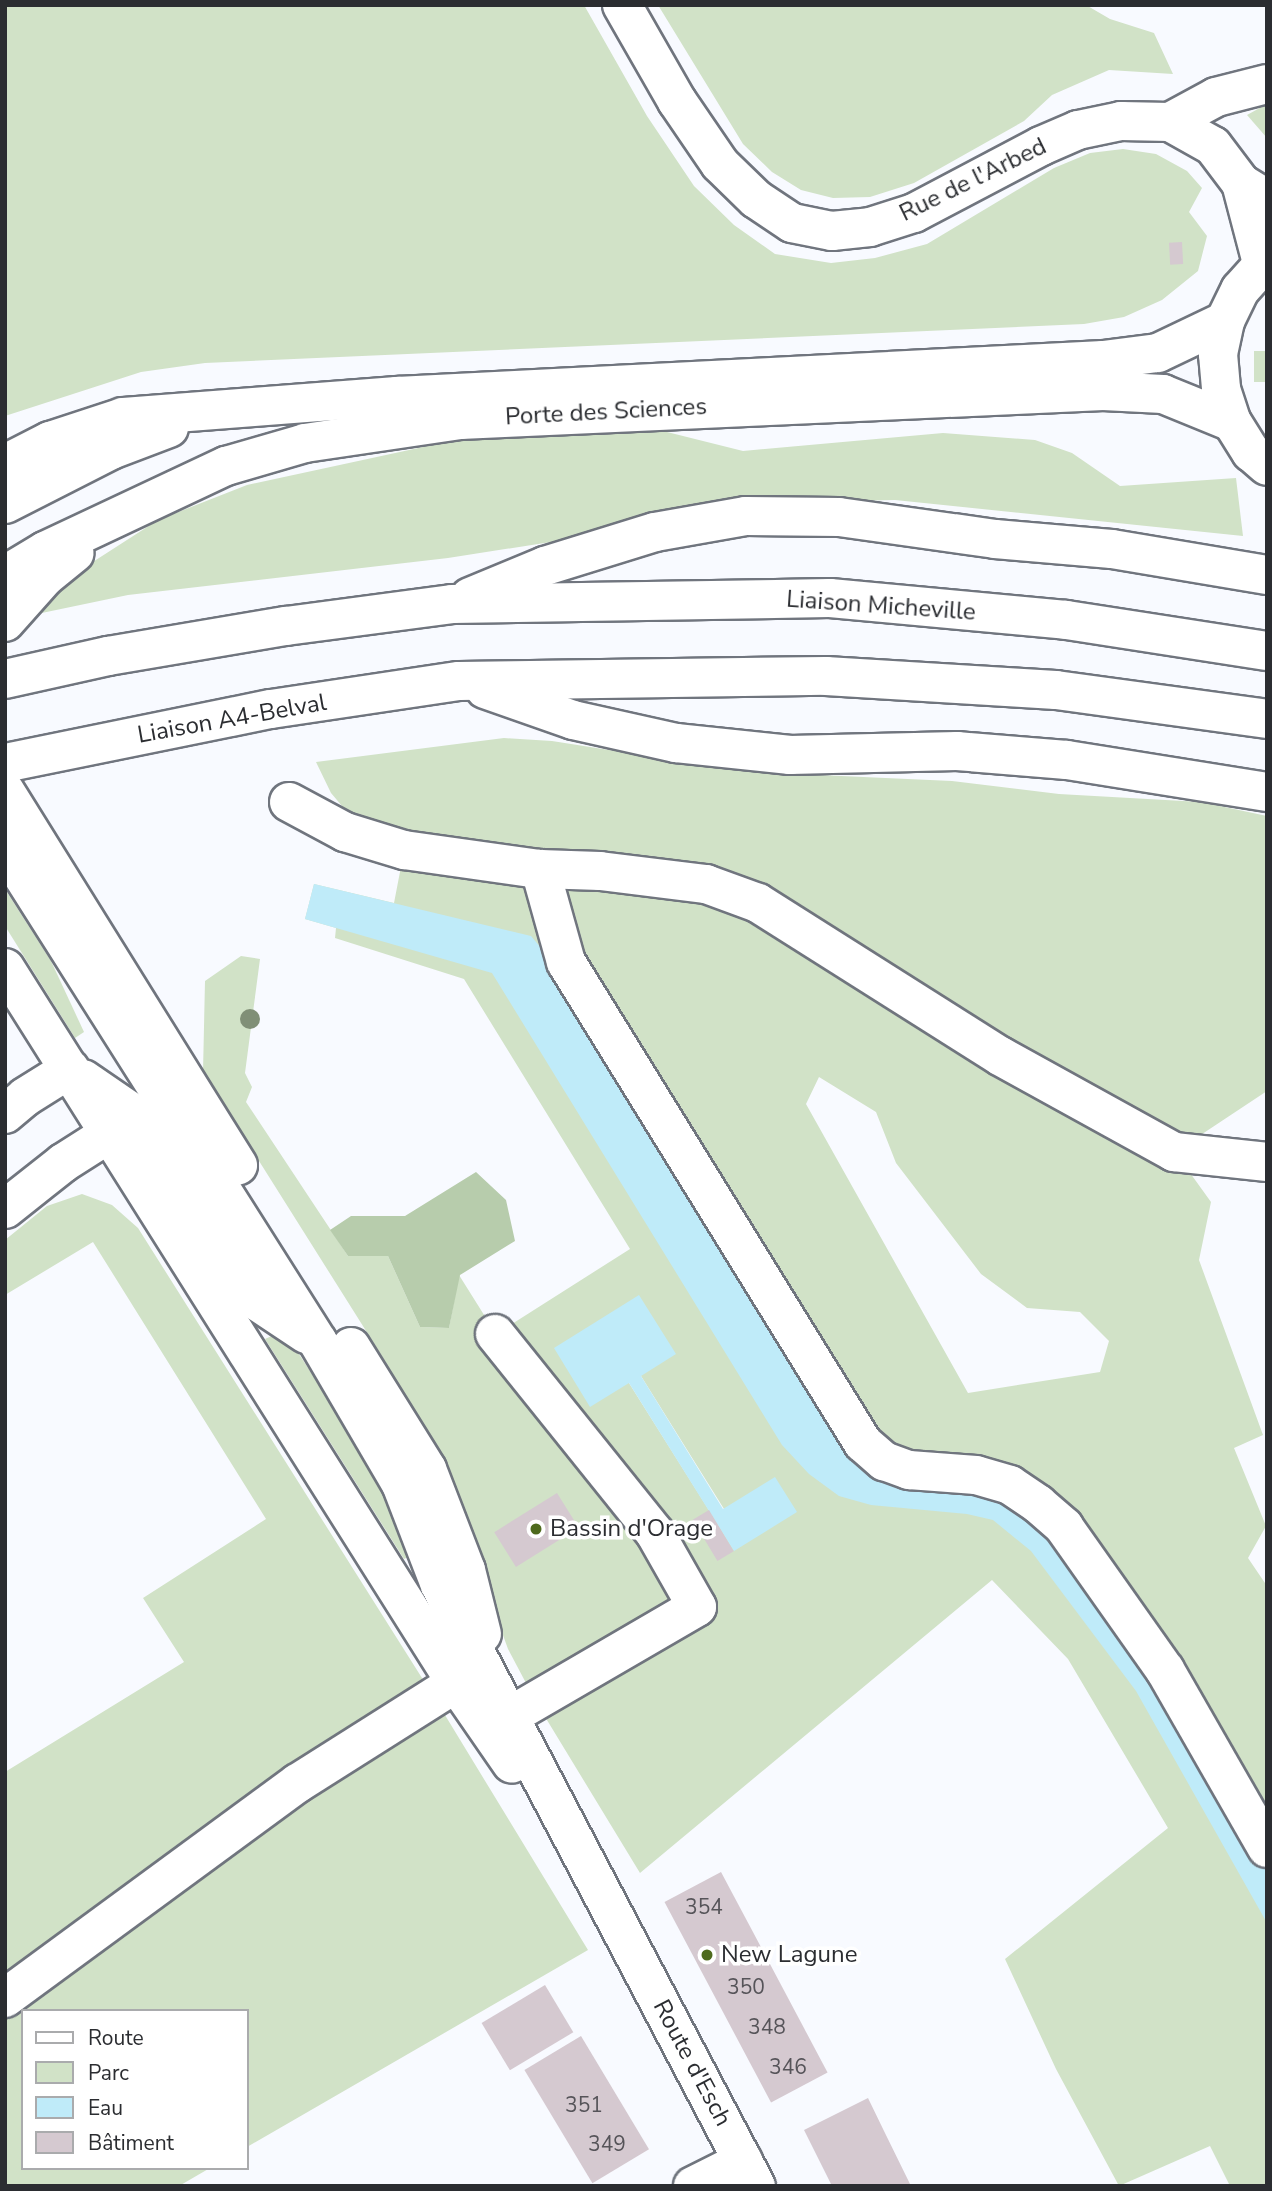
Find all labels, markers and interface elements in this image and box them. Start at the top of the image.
street label: Rue de l'Arbed [895,132,1051,228]
street label: Porte des Sciences [504,392,708,432]
street label: Liaison Micheville [785,585,977,627]
street label: Liaison A4-Belval [135,688,329,750]
place label: Bassin d'Orage [550,1515,713,1543]
marker: Bassin d'Orage [528,1521,544,1537]
house number: 354 [685,1894,723,1920]
place label: New Lagune [721,1941,857,1969]
marker: New Lagune [699,1947,715,1963]
house number: 350 [727,1974,765,2000]
street label: Route d'Esch [647,1995,737,2131]
legend [21,2009,248,2170]
house number: 348 [748,2014,786,2040]
text: Route [88,2024,144,2052]
house number: 346 [769,2054,807,2080]
text: Parc [88,2059,129,2087]
house number: 351 [565,2092,603,2118]
text: Eau [88,2094,123,2122]
text: Bâtiment [88,2129,174,2157]
house number: 349 [588,2131,626,2157]

